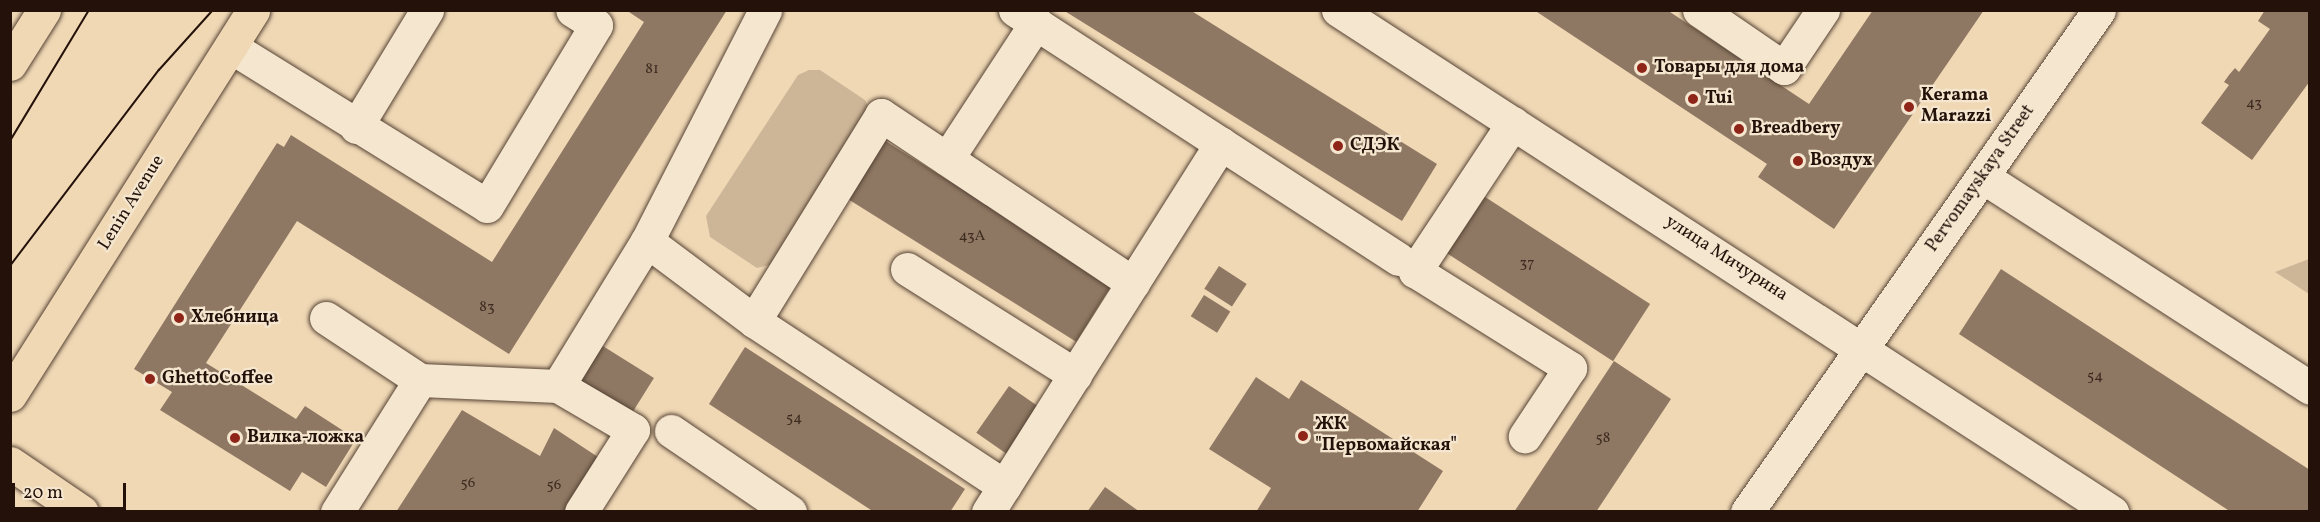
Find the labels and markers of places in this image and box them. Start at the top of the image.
place label: Товары для дома [1654,57,1804,79]
marker: Товары для дома [1635,61,1649,75]
place label: Kerama Marazzi [1921,86,1991,128]
place label: Tui [1705,88,1733,110]
marker: Tui [1686,92,1700,106]
marker: Kerama Marazzi [1902,100,1916,114]
place label: Breadbery [1751,118,1840,140]
marker: Breadbery [1732,122,1746,136]
place label: СДЭК [1350,135,1400,157]
marker: СДЭК [1331,139,1345,153]
place label: Воздух [1810,150,1872,172]
marker: Воздух [1791,154,1805,168]
place label: Хлебница [191,307,279,329]
marker: Хлебница [172,311,186,325]
place label: GhettoCoffee [162,368,273,390]
marker: GhettoCoffee [143,372,157,386]
place label: ЖК "Первомайская" [1315,415,1457,458]
place label: Вилка-ложка [247,427,364,449]
marker: ЖК "Первомайская" [1296,429,1310,443]
marker: Вилка-ложка [228,431,242,445]

